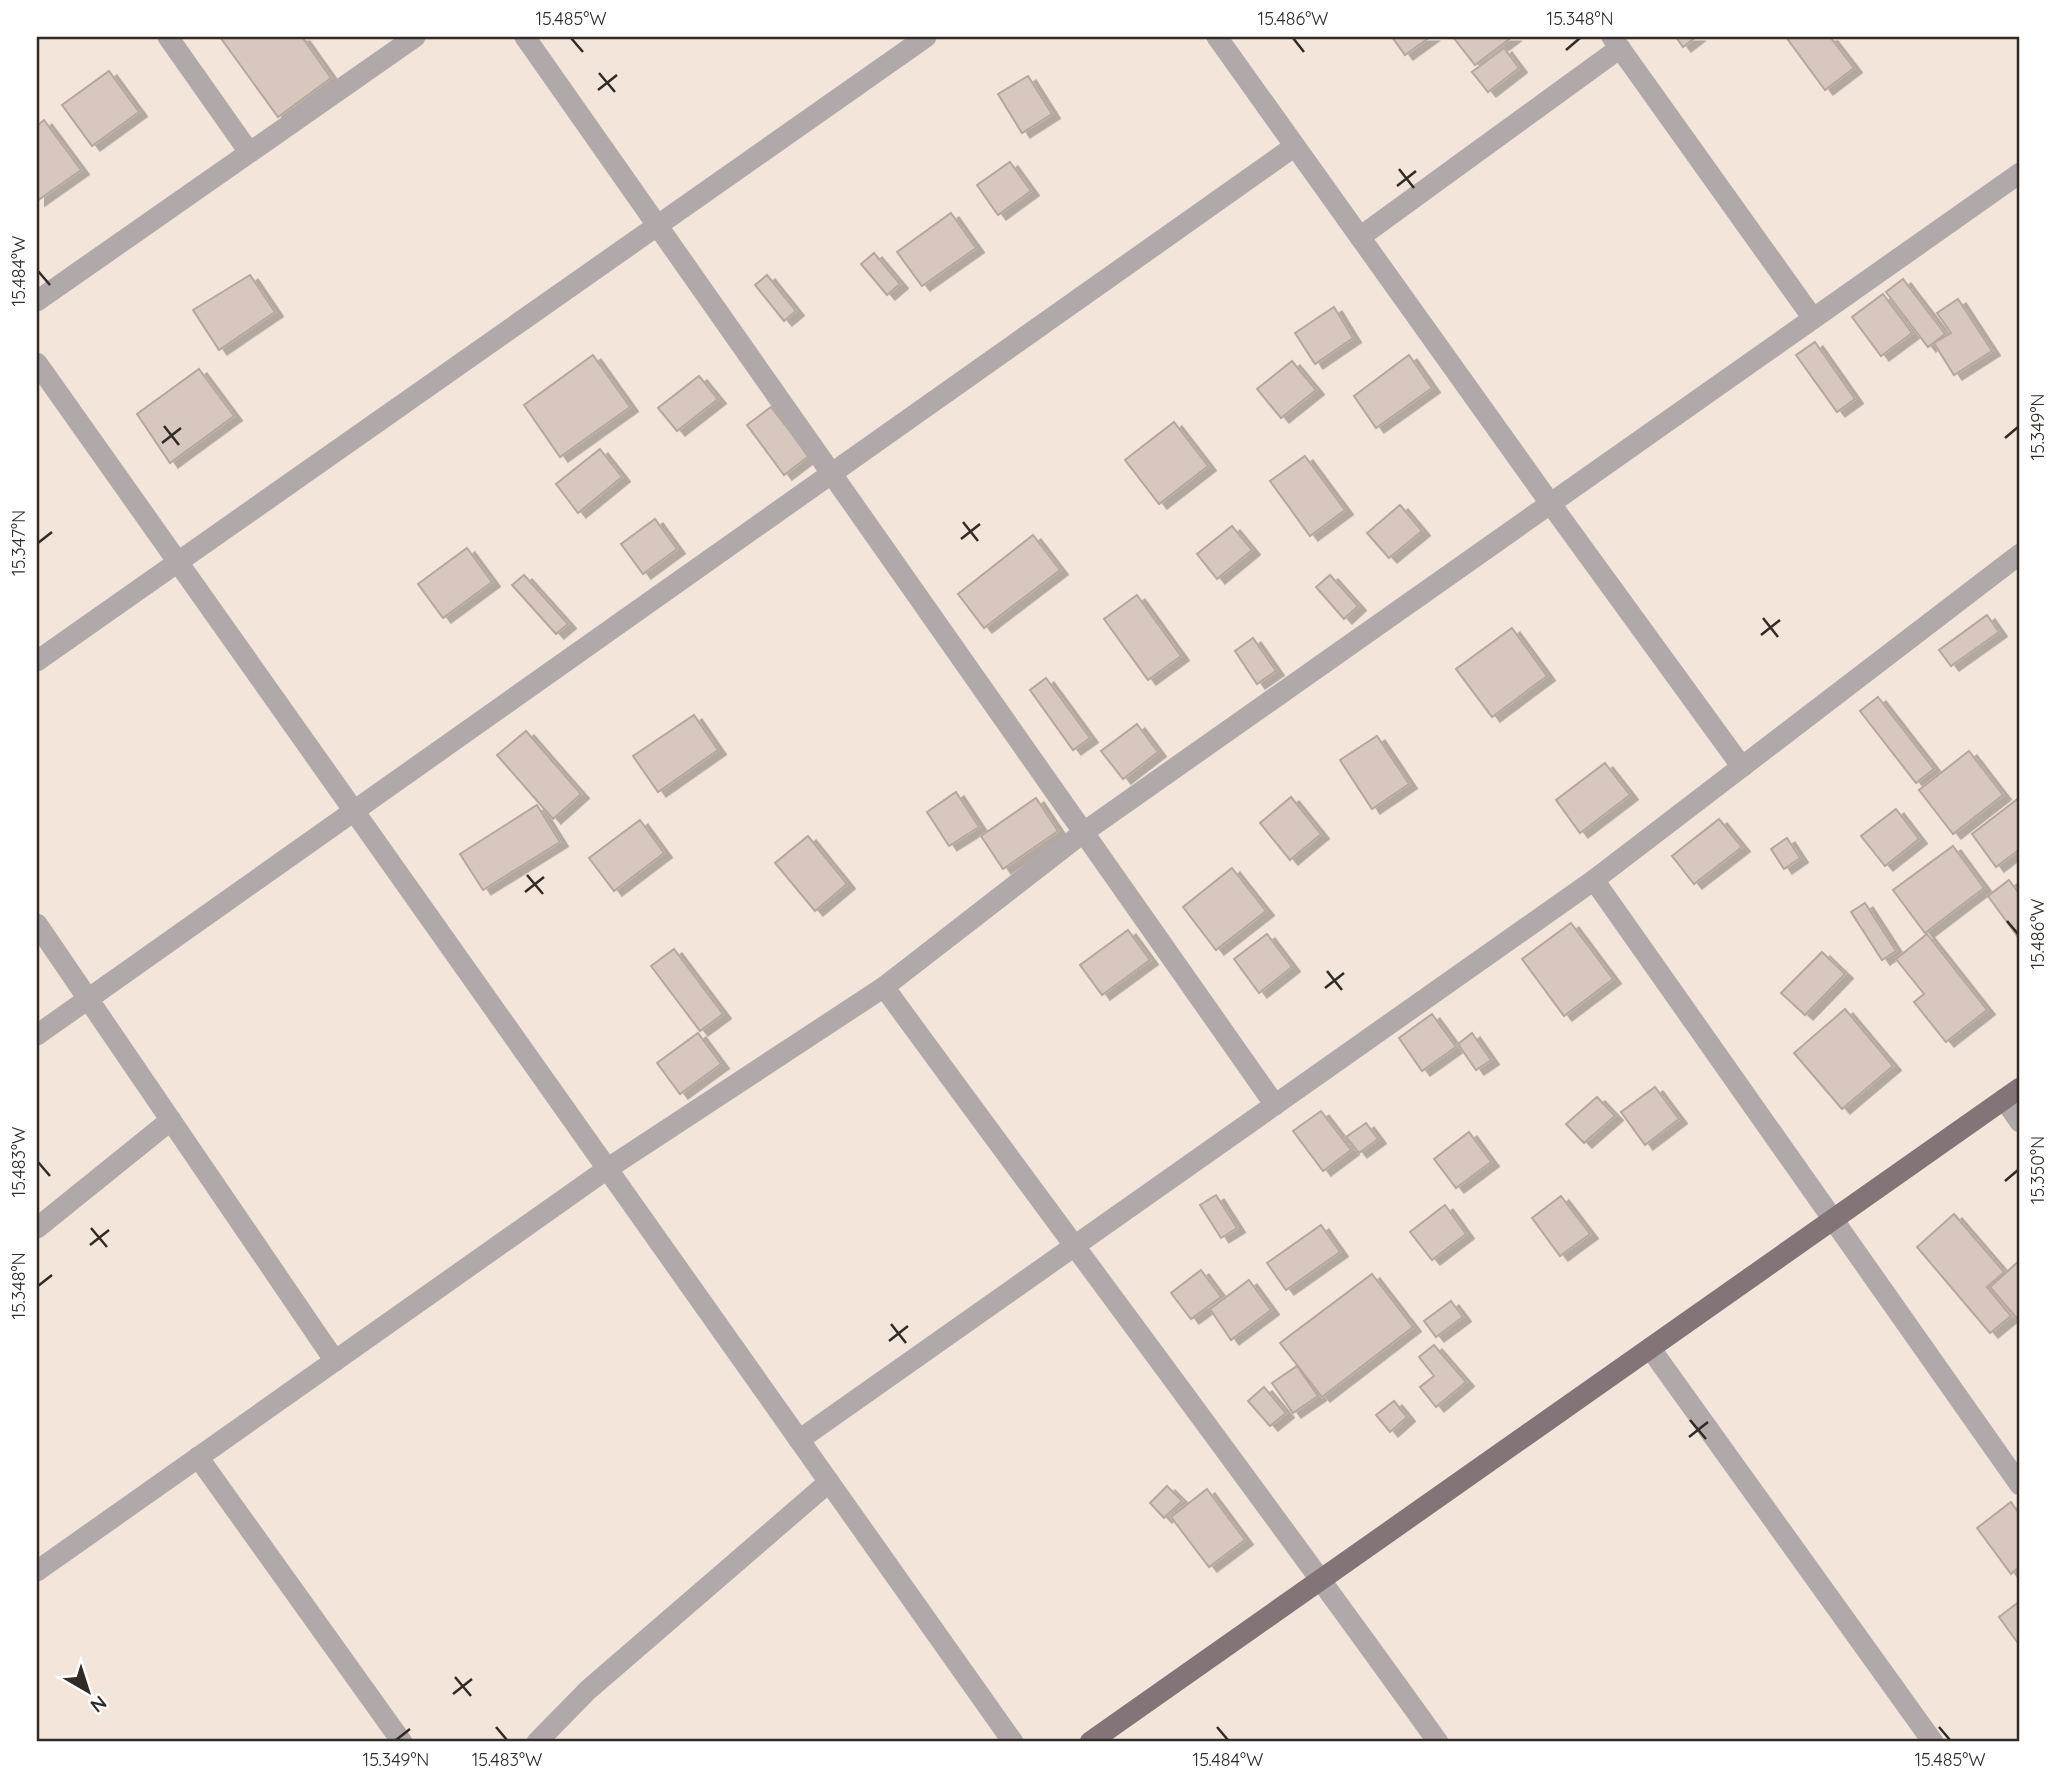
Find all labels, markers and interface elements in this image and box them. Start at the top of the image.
text: 15.485°W [535,7,607,30]
text: 15.486°W [1258,7,1329,30]
text: 15.348°N [1547,7,1614,30]
text: 15.484°W [7,236,30,306]
text: 15.349°N [2026,394,2049,460]
text: 15.347°N [7,510,30,576]
text: 15.486°W [2026,899,2049,970]
text: 15.483°W [7,1127,30,1197]
text: 15.350°N [2026,1136,2049,1204]
text: 15.348°N [7,1253,30,1320]
north arrow [52,1656,122,1726]
text: N [86,1690,112,1718]
text: 15.349°N [363,1748,429,1771]
text: 15.483°W [472,1748,542,1771]
text: 15.484°W [1193,1748,1263,1771]
text: 15.485°W [1914,1748,1986,1771]

